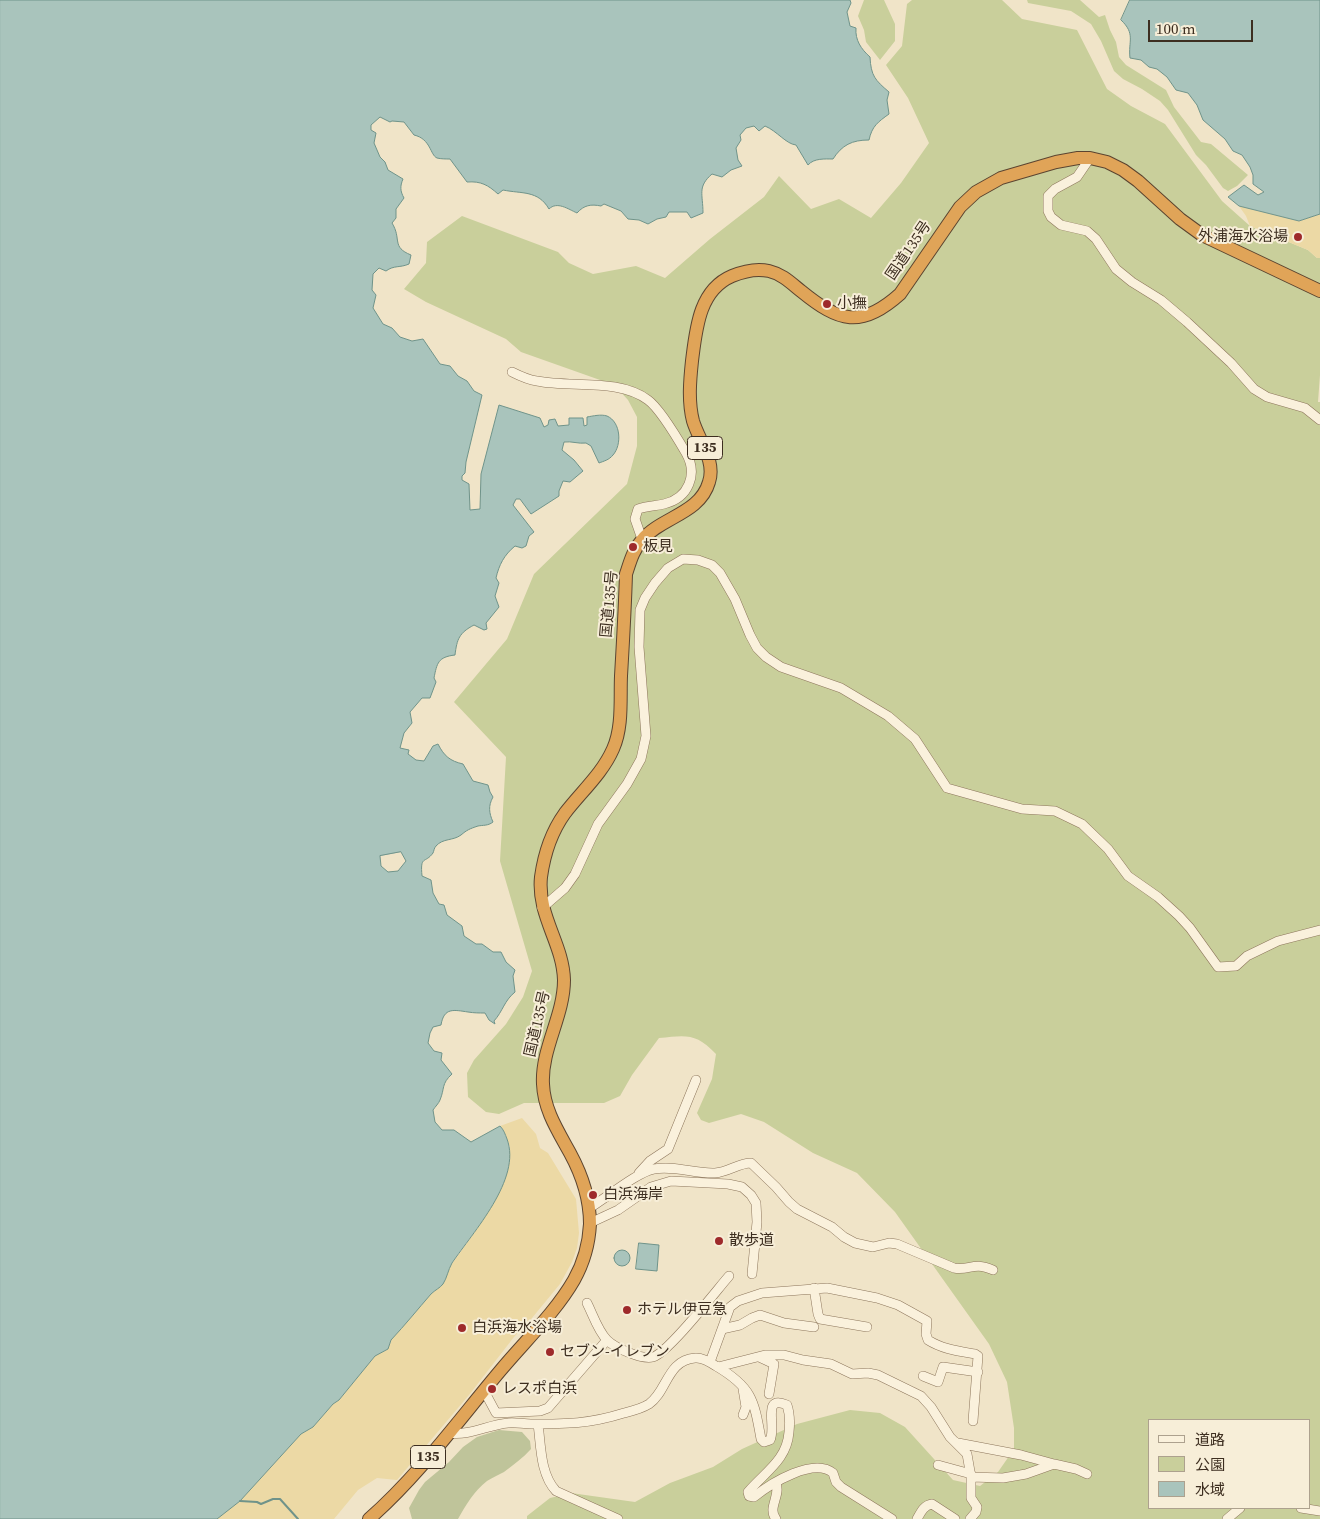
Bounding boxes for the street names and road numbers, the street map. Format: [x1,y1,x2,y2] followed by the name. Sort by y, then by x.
[883,218,935,284] street label: 国道135号
[688,436,722,459] road number: 135
[598,570,622,638] street label: 国道135号
[522,989,554,1059] street label: 国道135号
[410,1445,446,1468] road number: 135

